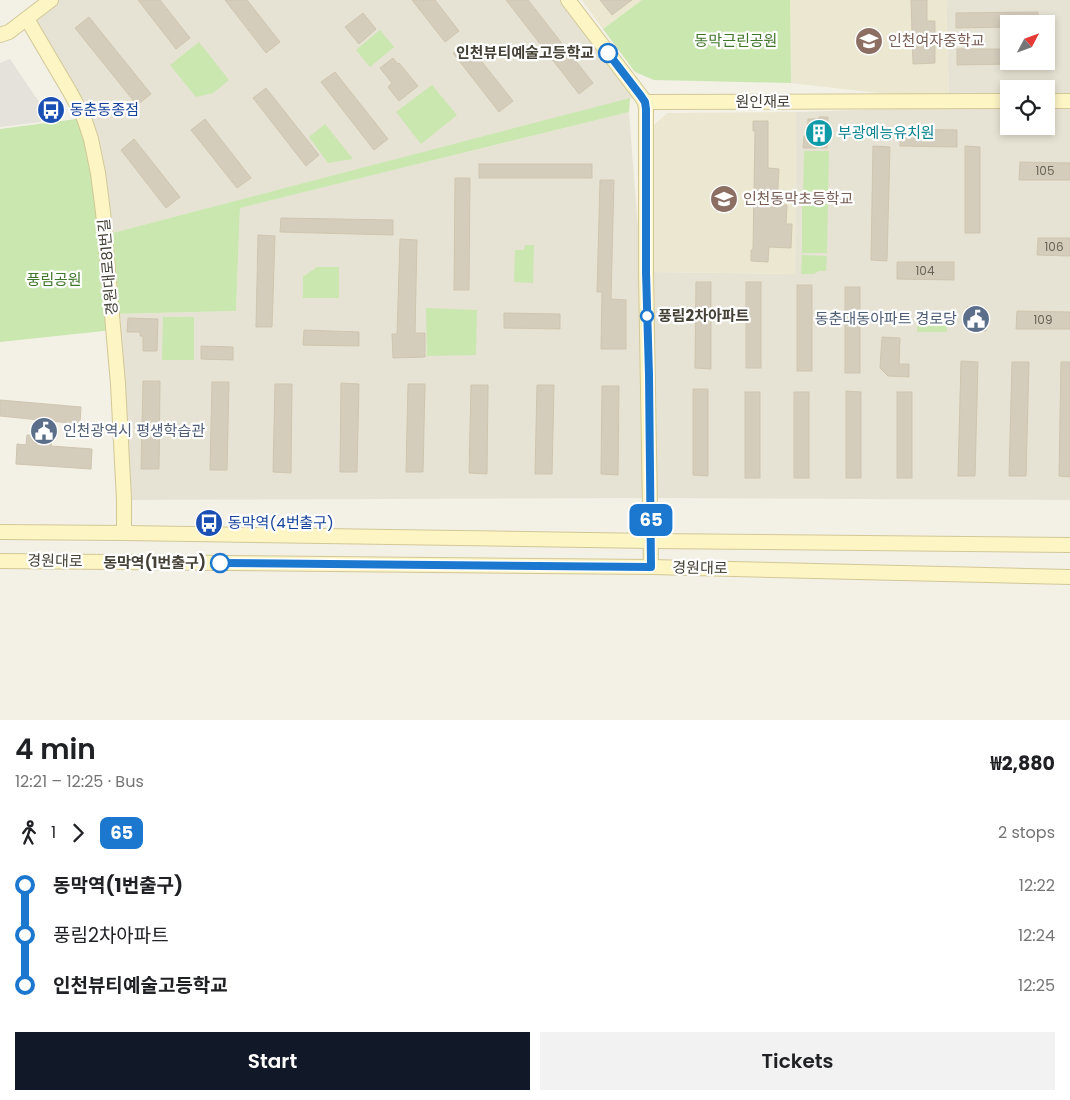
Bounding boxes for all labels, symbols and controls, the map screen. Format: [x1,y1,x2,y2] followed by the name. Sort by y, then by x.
[1000,15,1055,70] north arrow
[1000,15,1055,135] map controls
[854,26,884,56] school or university icon: 인천여자중학교
[695,30,777,51] park label: 동막근린공원
[888,30,985,51] place label: 인천여자중학교
[456,42,594,63] place label: 인천뷰티예술고등학교
[598,43,618,63] marker: 인천뷰티예술고등학교
[1000,80,1055,135] button: locate
[735,91,791,112] street label: 원인재로
[36,95,66,125] bus stop icon: 동춘동종점
[70,99,139,120] place label: 동춘동종점
[804,118,834,148] building icon: 부광예능유치원
[838,122,935,143] place label: 부광예능유치원
[1036,162,1054,179] house number: 105
[709,184,739,214] school or university icon: 인천동막초등학교
[743,188,853,209] place label: 인천동막초등학교
[93,218,122,316] street label: 경원대로81번길
[1045,238,1064,255] house number: 106
[916,262,935,279] house number: 104
[26,269,82,290] park label: 풍림공원
[961,304,991,334] public building icon: 동춘대동아파트 경로당
[658,305,750,326] place label: 풍림2차아파트
[815,308,957,329] place label: 동춘대동아파트 경로당
[640,309,654,323] marker: 풍림2차아파트
[1034,311,1052,328] house number: 109
[29,416,59,446] public building icon: 인천광역시 평생학습관
[63,420,205,441] place label: 인천광역시 평생학습관
[628,504,674,536] line badge: 65
[639,507,663,532] text: 65
[194,508,224,538] bus stop icon: 동막역(4번출구)
[228,512,334,533] place label: 동막역(4번출구)
[27,550,83,571] street label: 경원대로
[103,552,206,573] place label: 동막역(1번출구)
[210,553,230,573] marker: 동막역(1번출구)
[672,557,728,578] street label: 경원대로
[15,730,96,769] text: 4 min
[990,750,1055,777] text: ₩2,880
[15,770,144,793] text: 12:21 – 12:25 · Bus
[15,819,43,847] icon: walk
[64,819,92,847] icon: forward
[110,820,133,845] text: 65
[51,821,56,844] text: 1
[998,821,1055,844] text: 2 stops
[53,872,183,899] text: 동막역(1번출구)
[1019,874,1055,897] text: 12:22
[53,922,169,949] text: 풍림2차아파트
[1018,924,1055,947] text: 12:24
[53,972,228,999] text: 인천뷰티예술고등학교
[1018,974,1055,997] text: 12:25
[15,1032,530,1090] button: Start
[540,1032,1055,1090] button: Tickets

